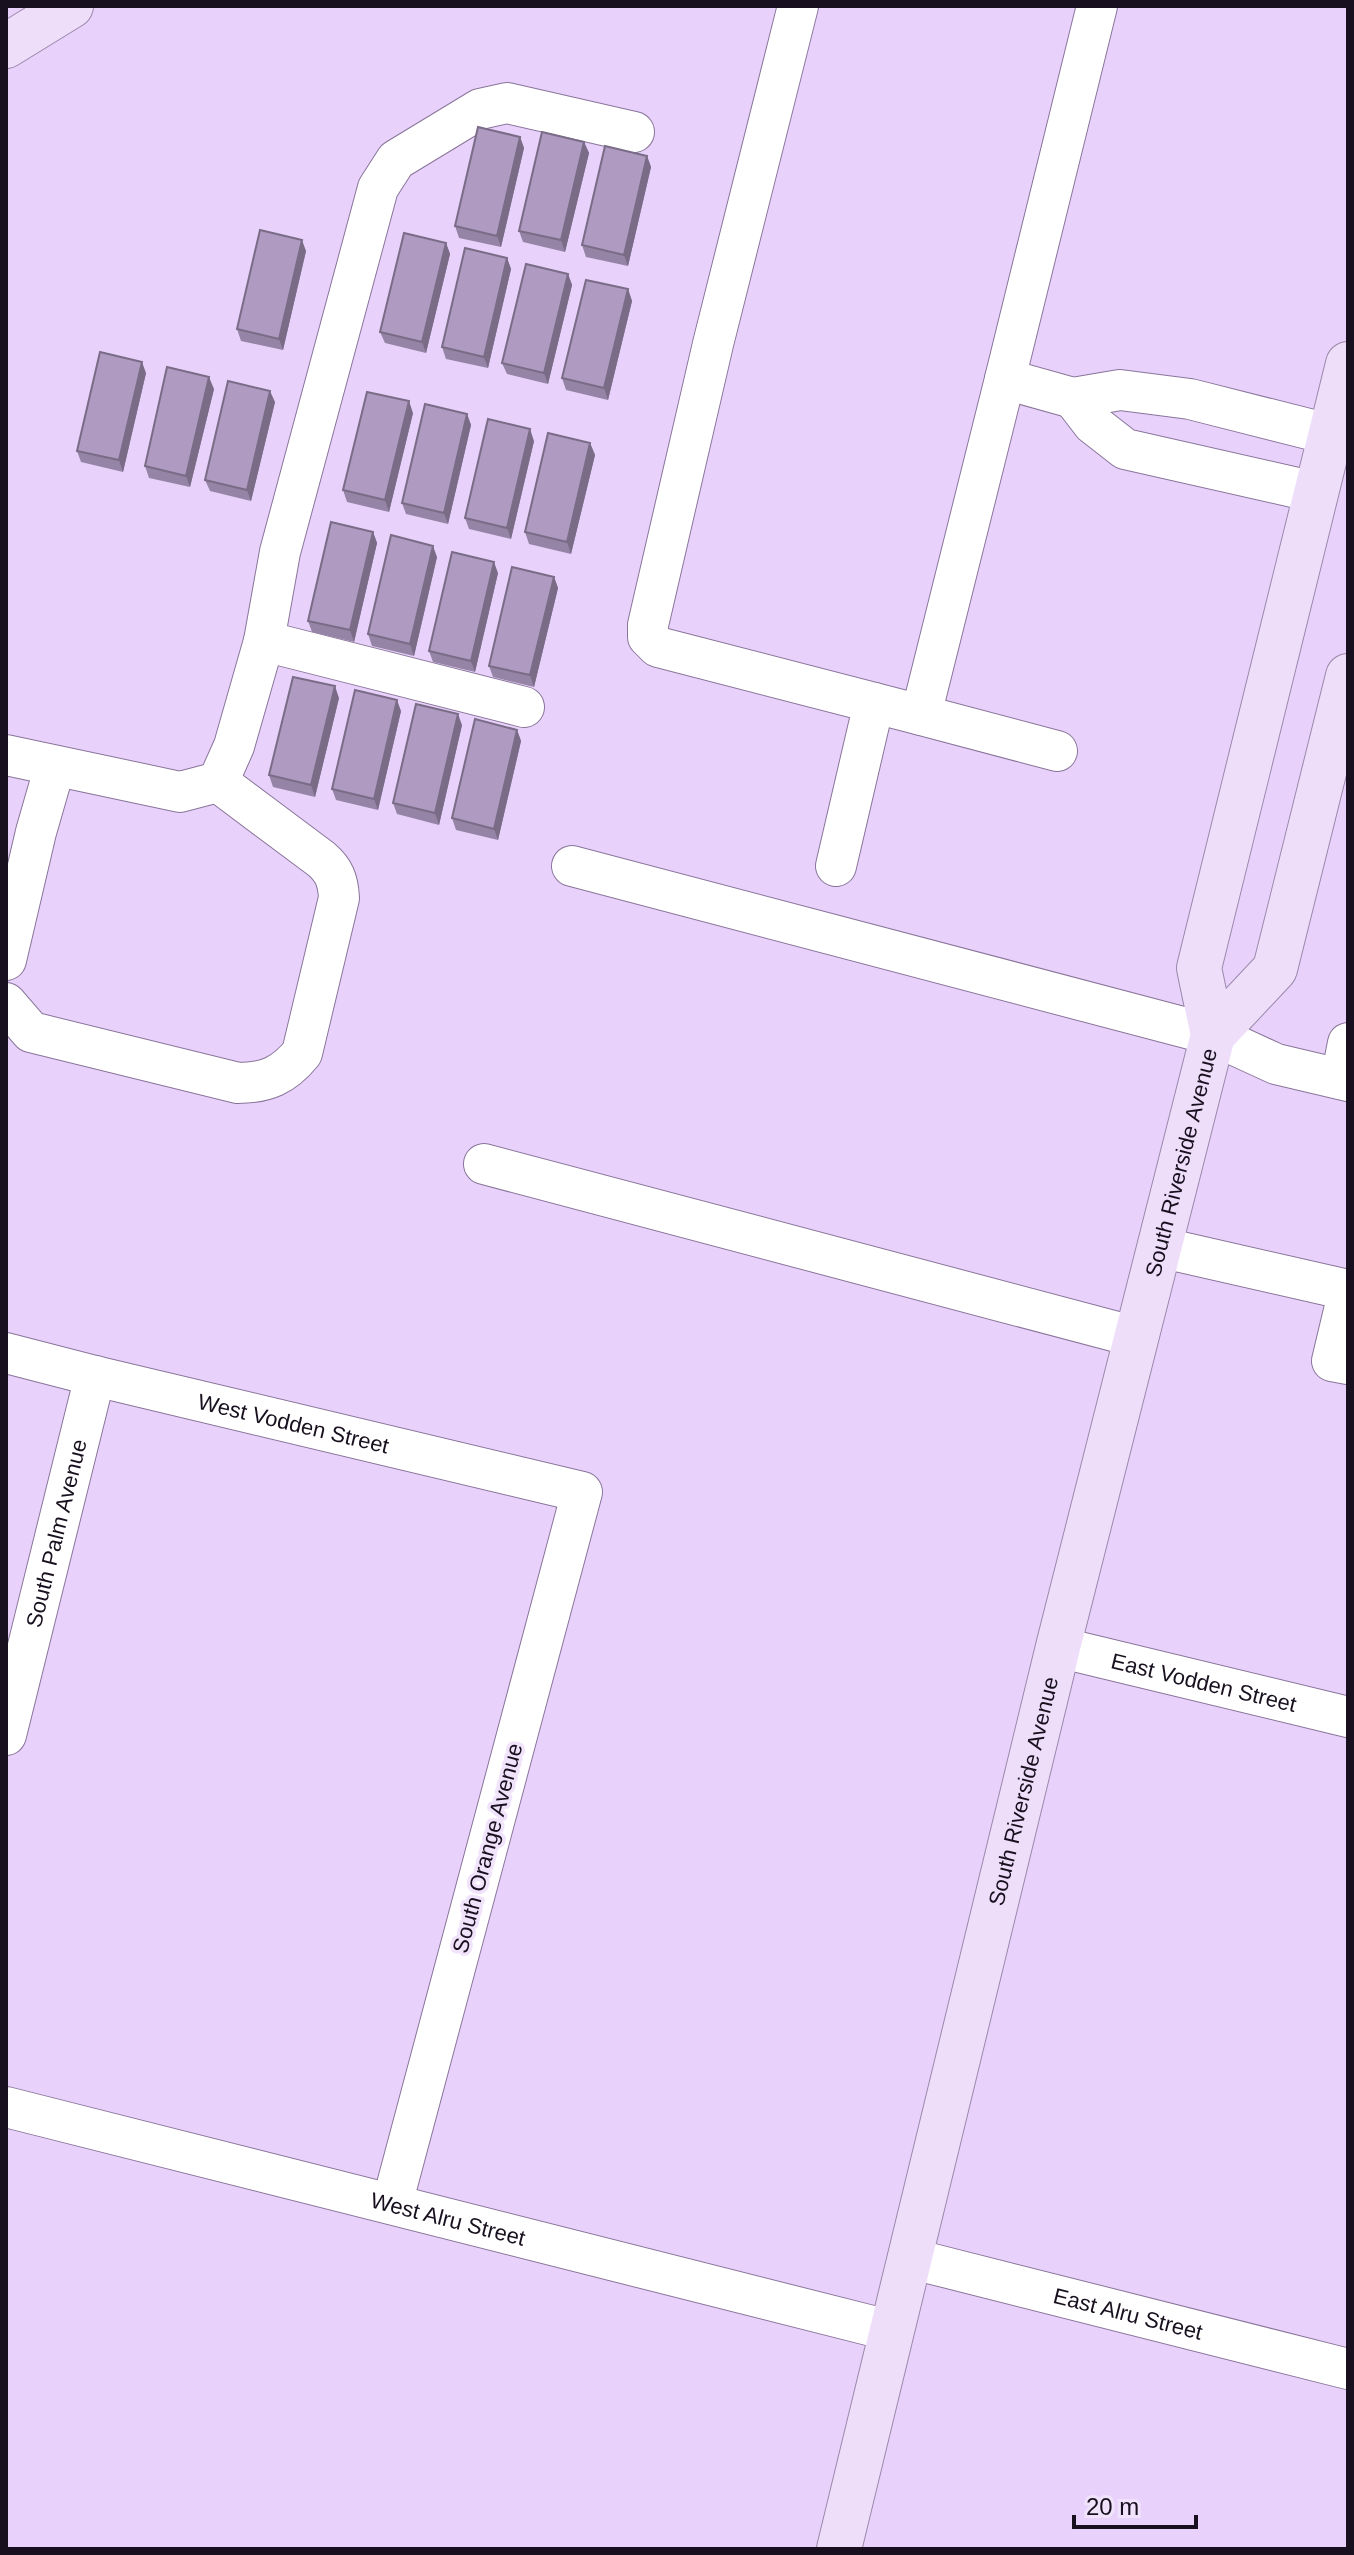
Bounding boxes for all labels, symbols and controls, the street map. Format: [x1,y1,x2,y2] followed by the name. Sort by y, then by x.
[1140,1046,1222,1279] street label: South Riverside Avenue
[195,1389,391,1459] street label: West Vodden Street
[21,1437,92,1630] street label: South Palm Avenue
[1109,1648,1299,1717] street label: East Vodden Street
[984,1674,1063,1908] street label: South Riverside Avenue
[447,1741,528,1956] street label: South Orange Avenue
[368,2188,528,2251] street label: West Alru Street
[1051,2283,1205,2345] street label: East Alru Street
[1074,2479,1196,2529] scale bar
[1086,2493,1139,2520] text: 20 m

